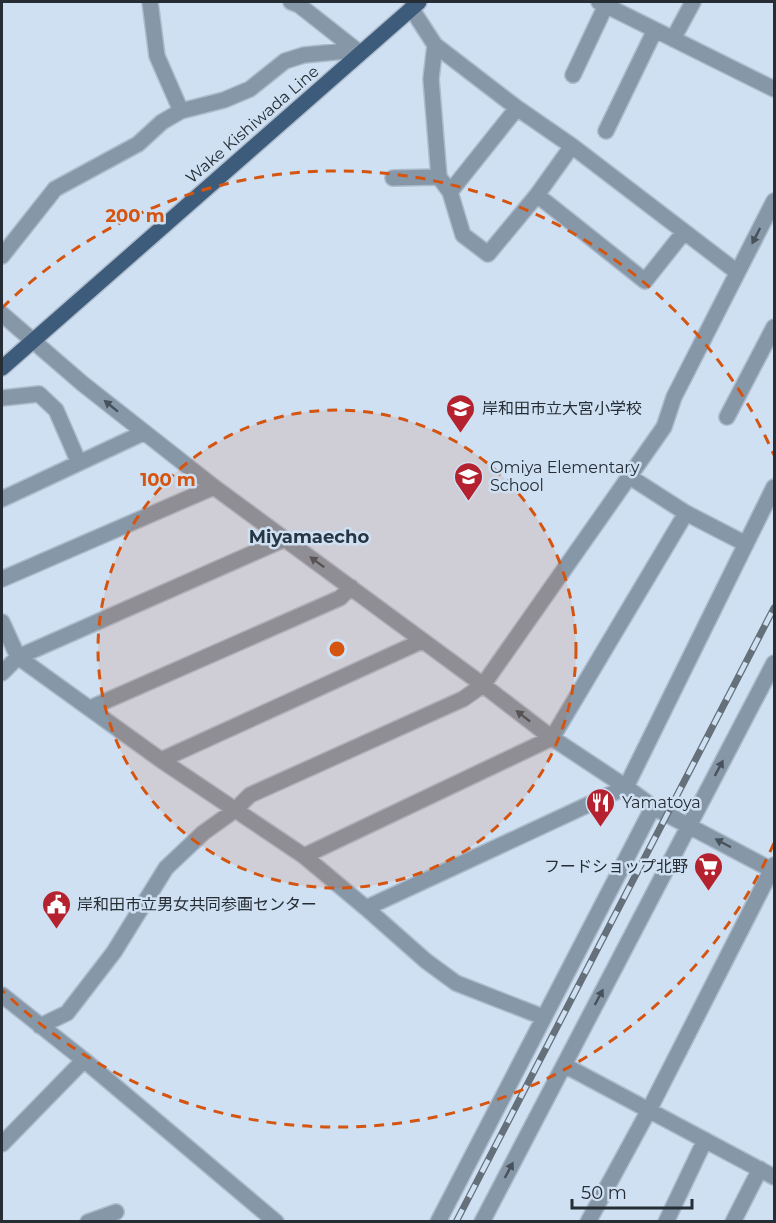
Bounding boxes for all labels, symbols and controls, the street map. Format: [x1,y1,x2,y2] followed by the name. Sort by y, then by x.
[182,61,323,187] street label: Wake Kishiwada Line
[105,205,165,227] text: 200 m
[751,228,761,245] one-way arrow
[445,392,477,434] school or university icon: 岸和田市立大宮小学校
[482,399,642,418] place label: 岸和田市立大宮小学校
[103,400,119,413] one-way arrow
[490,458,640,495] place label: Omiya Elementary School
[453,460,485,502] school or university icon: Omiya Elementary School
[140,469,196,491] text: 100 m
[249,526,369,548] district label: Miyamaecho
[309,556,325,568] one-way arrow
[327,639,347,659] centre of rings
[516,711,531,723] one-way arrow
[714,759,724,776] one-way arrow
[585,786,617,828] restaurant icon: Yamatoya
[622,793,701,812] place label: Yamatoya
[714,839,731,848] one-way arrow
[693,850,725,892] supermarket icon: フードショップ北野
[544,857,688,876] place label: フードショップ北野
[40,888,72,930] public building icon: 岸和田市立男女共同参画センター
[77,895,317,914] place label: 岸和田市立男女共同参画センター
[594,988,604,1005] one-way arrow
[504,1161,514,1178] one-way arrow
[572,1172,692,1210] scale bar
[581,1182,627,1204] text: 50 m

